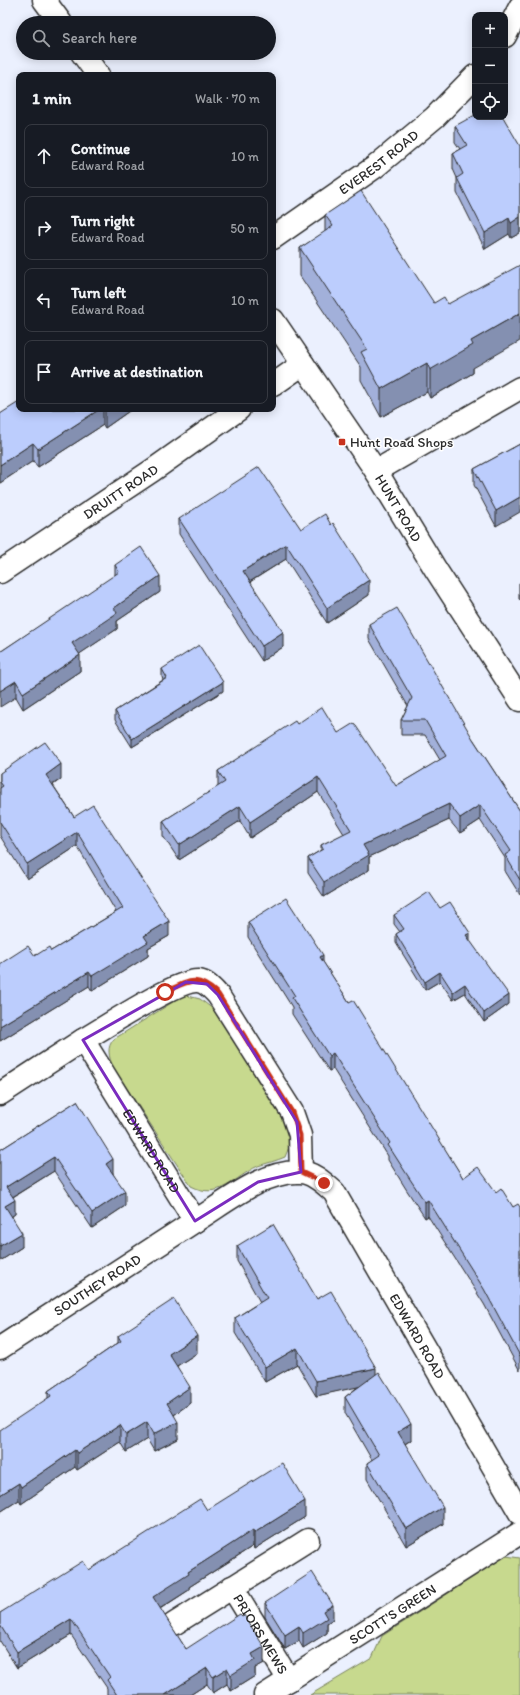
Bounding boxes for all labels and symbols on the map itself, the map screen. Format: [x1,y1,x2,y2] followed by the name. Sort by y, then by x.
[335,126,422,198] street label: EVEREST ROAD
[350,434,453,451] place label: Hunt Road Shops
[337,437,347,447] marker: Hunt Road Shops
[80,460,161,523] street label: DRUITT ROAD
[371,471,425,545] street label: HUNT ROAD
[156,983,174,1001] route start
[119,1105,184,1196] street label: EDWARD ROAD
[315,1174,333,1192] route end
[50,1250,144,1319] street label: SOUTHEY ROAD
[386,1290,449,1382] street label: EDWARD ROAD
[346,1580,439,1648] street label: SCOTT'S GREEN
[230,1591,292,1677] street label: PRIORS MEWS

